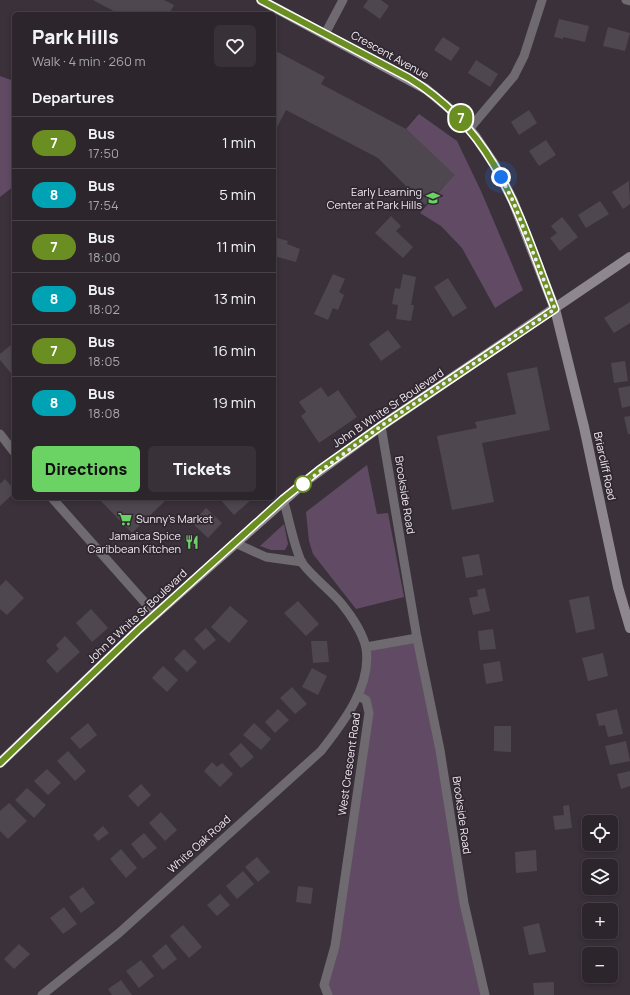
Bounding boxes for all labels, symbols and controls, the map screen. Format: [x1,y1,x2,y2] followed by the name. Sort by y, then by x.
[32,24,119,50] text: Park Hills
[214,25,256,67] button: heart
[349,27,432,82] street label: Crescent Avenue
[32,52,146,70] text: Walk · 4 min · 260 m
[32,87,114,108] text: Departures
[448,105,474,131] line badge: 7
[457,108,465,127] text: 7
[88,123,115,144] text: Bus
[222,132,256,153] text: 1 min
[50,133,58,152] text: 7
[88,144,119,162] text: 17:50
[491,167,511,187] your location
[88,175,115,196] text: Bus
[219,184,256,205] text: 5 min
[327,184,422,212] place label: Early Learning Center at Park Hills
[50,185,58,204] text: 8
[425,190,441,206] school or university icon: Early Learning Center at Park Hills
[88,196,119,214] text: 17:54
[88,227,115,248] text: Bus
[216,236,256,257] text: 11 min
[50,237,58,256] text: 7
[88,248,120,266] text: 18:00
[88,279,115,300] text: Bus
[214,288,256,309] text: 13 min
[50,289,58,308] text: 8
[88,300,120,318] text: 18:02
[88,331,115,352] text: Bus
[213,340,256,361] text: 16 min
[50,341,58,360] text: 7
[88,352,120,370] text: 18:05
[329,365,446,451] street label: John B White Sr Boulevard
[88,383,115,404] text: Bus
[213,392,256,413] text: 19 min
[50,393,58,412] text: 8
[88,404,120,422] text: 18:08
[591,430,620,502] street label: Briarcliff Road
[32,446,140,492] button: Directions
[148,446,256,492] button: Tickets
[392,455,419,535] street label: Brookside Road
[294,475,312,493] unlabelled marker
[117,511,133,527] supermarket icon: Sunny's Market
[136,511,213,526] place label: Sunny's Market
[88,528,182,556] place label: Jamaica Spice Caribbean Kitchen
[184,534,200,550] restaurant icon: Jamaica Spice Caribbean Kitchen
[84,565,190,666] street label: John B White Sr Boulevard
[334,712,363,816] street label: West Crescent Road
[450,775,475,855] street label: Brookside Road
[164,811,233,876] street label: White Oak Road
[582,815,618,983] map controls
[582,815,618,851] button: locate
[582,859,618,895] button: layers
[582,903,618,939] button: +
[582,947,618,983] button: −

